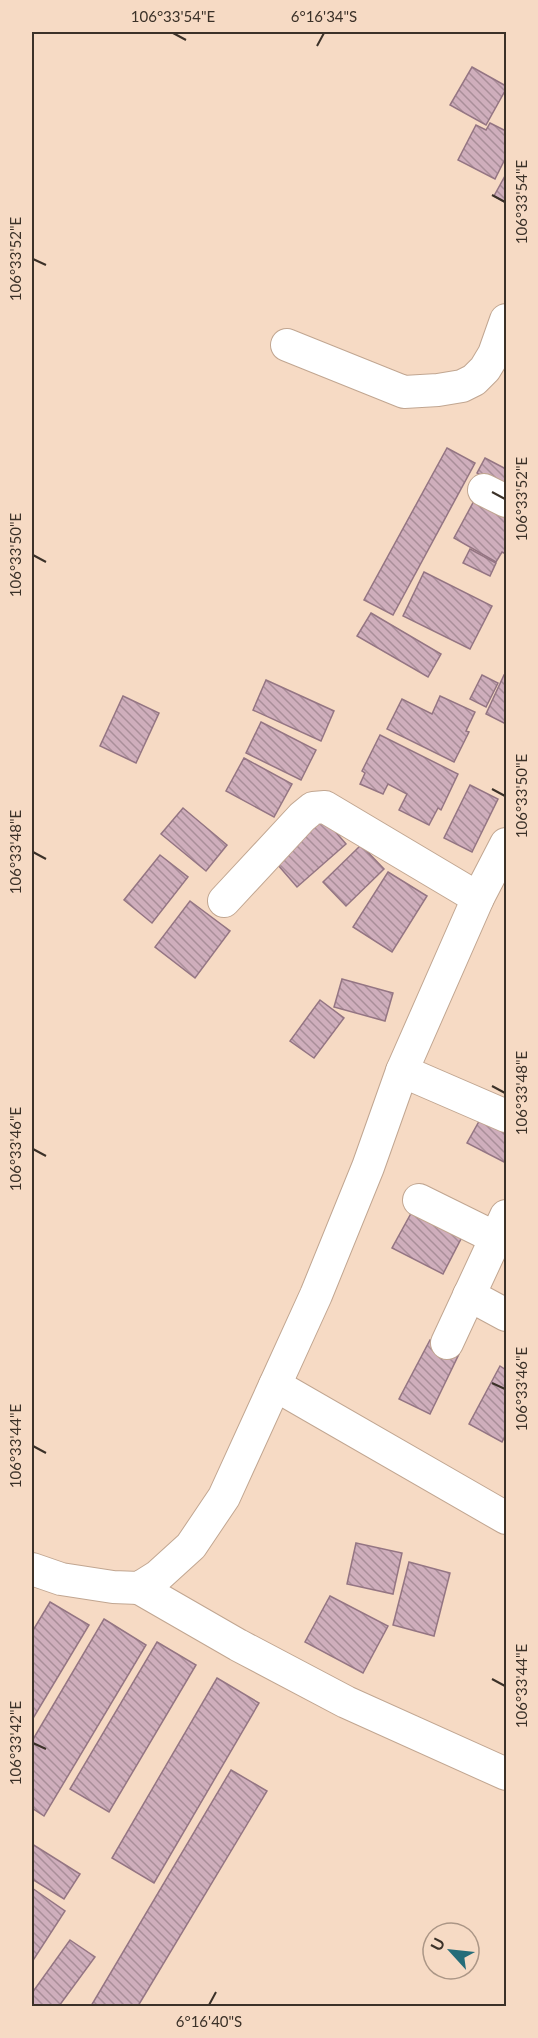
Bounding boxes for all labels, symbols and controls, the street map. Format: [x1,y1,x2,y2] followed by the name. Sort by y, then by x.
[131,7,215,25] text: 106°33'54"E
[291,7,357,25] text: 6°16'34"S
[512,160,530,244] text: 106°33'54"E
[6,217,24,301] text: 106°33'52"E
[512,457,530,541] text: 106°33'52"E
[6,513,24,597] text: 106°33'50"E
[512,754,530,838] text: 106°33'50"E
[6,810,24,894] text: 106°33'48"E
[512,1051,530,1135] text: 106°33'48"E
[6,1107,24,1191] text: 106°33'46"E
[512,1347,530,1431] text: 106°33'46"E
[6,1404,24,1488] text: 106°33'44"E
[512,1644,530,1728] text: 106°33'44"E
[6,1701,24,1785] text: 106°33'42"E
[421,1921,481,1981] north arrow
[426,1934,448,1954] text: U
[176,2012,242,2030] text: 6°16'40"S

